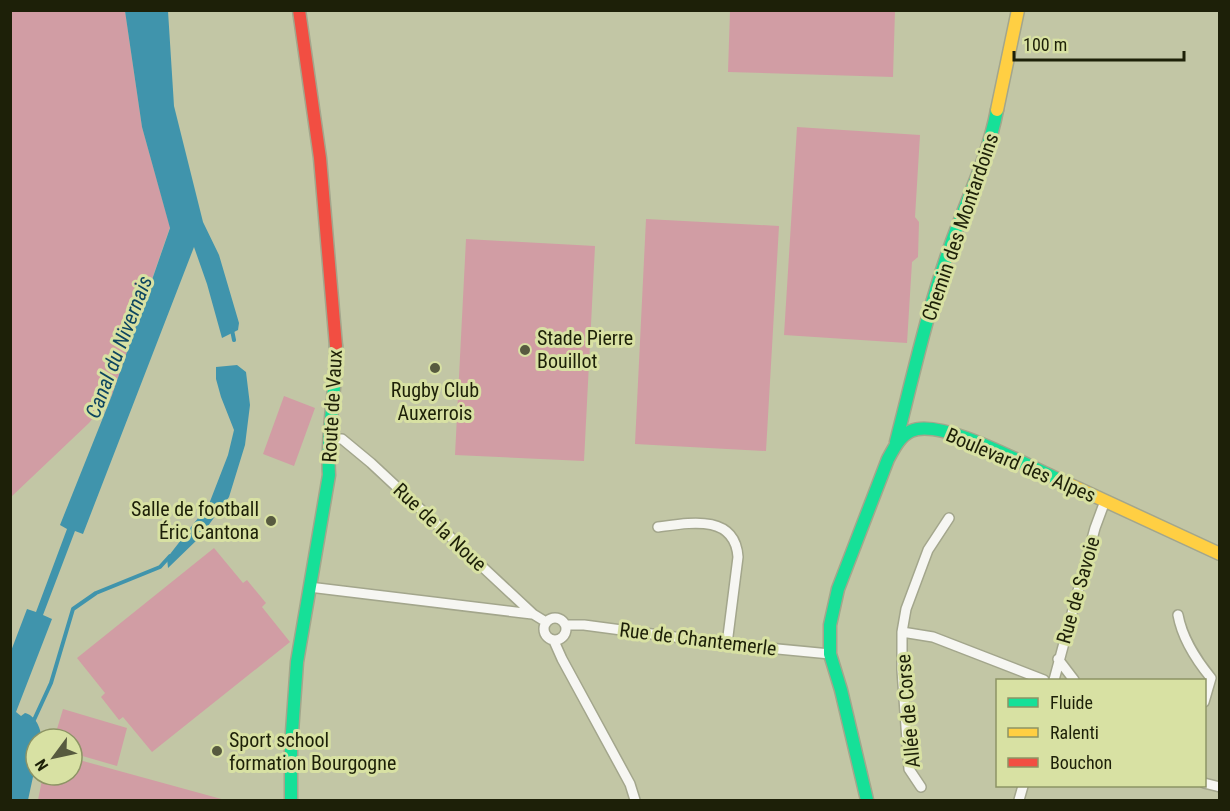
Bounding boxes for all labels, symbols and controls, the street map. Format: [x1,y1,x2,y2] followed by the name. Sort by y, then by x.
[1014,24,1184,62] scale bar
[1023,34,1067,55] text: 100 m
[917,130,1003,324] street label: Chemin des Montardoins
[81,273,157,421] water label: Canal du Nivernais
[537,326,633,373] place label: Stade Pierre Bouillot
[518,343,532,357] marker: Stade Pierre Bouillot
[317,349,347,463] street label: Route de Vaux
[428,361,442,375] marker: Rugby Club Auxerrois
[391,378,479,425] place label: Rugby Club Auxerrois
[942,423,1100,507] street label: Boulevard des Alpes
[389,478,491,576] street label: Rue de la Noue
[131,497,259,544] place label: Salle de football Éric Cantona
[264,514,278,528] marker: Salle de football Éric Cantona
[1051,534,1105,646] street label: Rue de Savoie
[618,617,778,661] street label: Rue de Chantemerle
[891,653,925,769] street label: Allée de Corse
[996,679,1206,787] legend
[1050,692,1093,713] text: Fluide
[1050,722,1099,743] text: Ralenti
[24,727,84,787] north arrow
[229,728,396,775] place label: Sport school formation Bourgogne
[210,744,224,758] marker: Sport school formation Bourgogne
[1050,752,1112,773] text: Bouchon
[31,756,52,774] text: N

